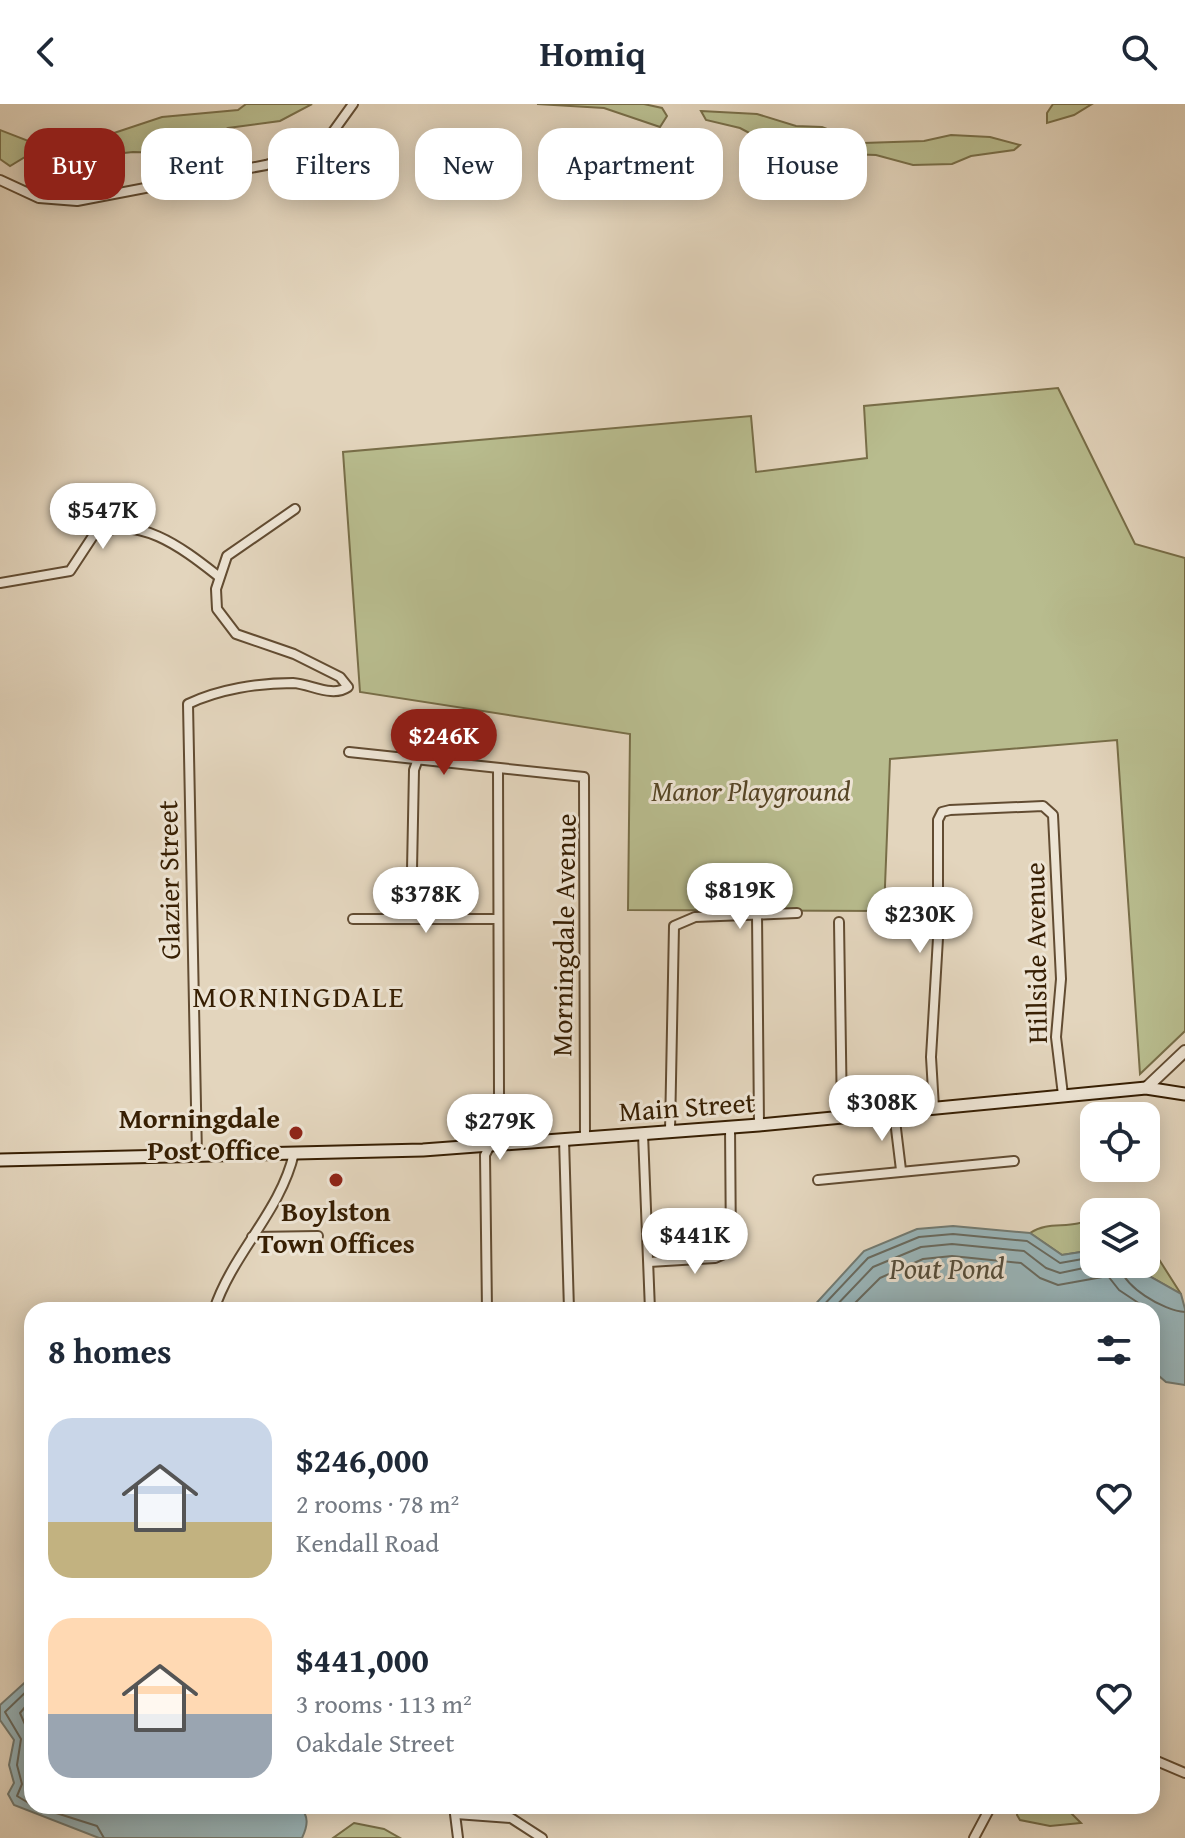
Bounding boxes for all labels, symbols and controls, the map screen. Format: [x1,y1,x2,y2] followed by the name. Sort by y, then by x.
[539,26,646,79] text: Homiq
[24,30,68,74] icon: back
[1117,30,1161,74] icon: search
[24,128,125,200] chip: Buy
[141,128,252,200] chip: Rent
[268,128,399,200] chip: Filters
[415,128,522,200] chip: New
[538,128,723,200] chip: Apartment
[739,128,867,200] chip: House
[47,483,159,551] pin: $547K
[68,489,138,528] text: $547K
[388,709,500,777] pin: $246K
[409,715,479,754] text: $246K
[651,770,851,811] park label: Manor Playground
[146,800,190,960] street label: Glazier Street
[540,813,586,1057] street label: Morningdale Avenue
[1013,862,1057,1044] street label: Hillside Avenue
[684,863,796,931] pin: $819K
[370,867,482,935] pin: $378K
[705,869,775,908] text: $819K
[391,873,461,912] text: $378K
[864,887,976,955] pin: $230K
[885,893,955,932] text: $230K
[192,974,406,1018] district label: MORNINGDALE
[826,1075,938,1143] pin: $308K
[617,1081,757,1131] street label: Main Street
[847,1081,917,1120] text: $308K
[444,1094,556,1162] pin: $279K
[119,1097,280,1170] place label: Morningdale Post Office
[465,1100,535,1139] text: $279K
[1080,1102,1160,1278] map controls
[1080,1102,1160,1182] button: locate
[287,1124,305,1142] marker: Morningdale Post Office
[327,1171,345,1189] marker: Boylston Town Offices
[257,1190,415,1263] place label: Boylston Town Offices
[1080,1198,1160,1278] button: layers
[639,1208,751,1276] pin: $441K
[660,1214,730,1253] text: $441K
[888,1246,1005,1290] water label: Pout Pond
[48,1326,172,1375] text: 8 homes
[1092,1328,1136,1372] icon: filters
[296,1435,429,1484] text: $246,000
[112,1450,208,1546] icon: home
[1092,1476,1136,1520] icon: heart
[296,1484,459,1523] text: 2 rooms · 78 m²
[296,1523,439,1562] text: Kendall Road
[296,1635,429,1684] text: $441,000
[112,1650,208,1746] icon: home
[1092,1676,1136,1720] icon: heart
[296,1684,472,1723] text: 3 rooms · 113 m²
[296,1723,454,1762] text: Oakdale Street

